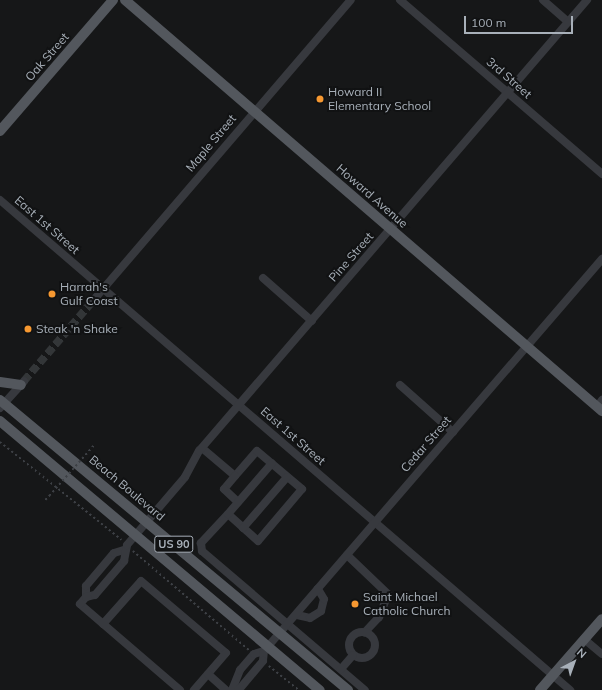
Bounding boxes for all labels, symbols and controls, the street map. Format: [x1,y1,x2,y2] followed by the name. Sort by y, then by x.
[466,8,575,34] scale bar
[471,15,506,30] text: 100 m
[22,30,72,84] street label: Oak Street
[484,55,534,101] street label: 3rd Street
[328,85,431,113] place label: Howard II Elementary School
[315,94,325,104] marker: Howard II Elementary School
[183,111,239,175] street label: Maple Street
[333,161,411,231] street label: Howard Avenue
[12,193,82,257] street label: East 1st Street
[326,229,376,285] street label: Pine Street
[60,280,118,308] place label: Harrah's Gulf Coast
[47,289,57,299] marker: Harrah's Gulf Coast
[36,322,118,336] place label: Steak 'n Shake
[23,324,33,334] marker: Steak 'n Shake
[258,404,328,468] street label: East 1st Street
[398,413,454,475] street label: Cedar Street
[86,452,168,524] street label: Beach Boulevard
[154,535,194,553] road number: US 90
[363,590,450,618] place label: Saint Michael Catholic Church
[350,599,360,609] marker: Saint Michael Catholic Church
[554,642,594,682] north arrow
[574,645,590,661] text: N

